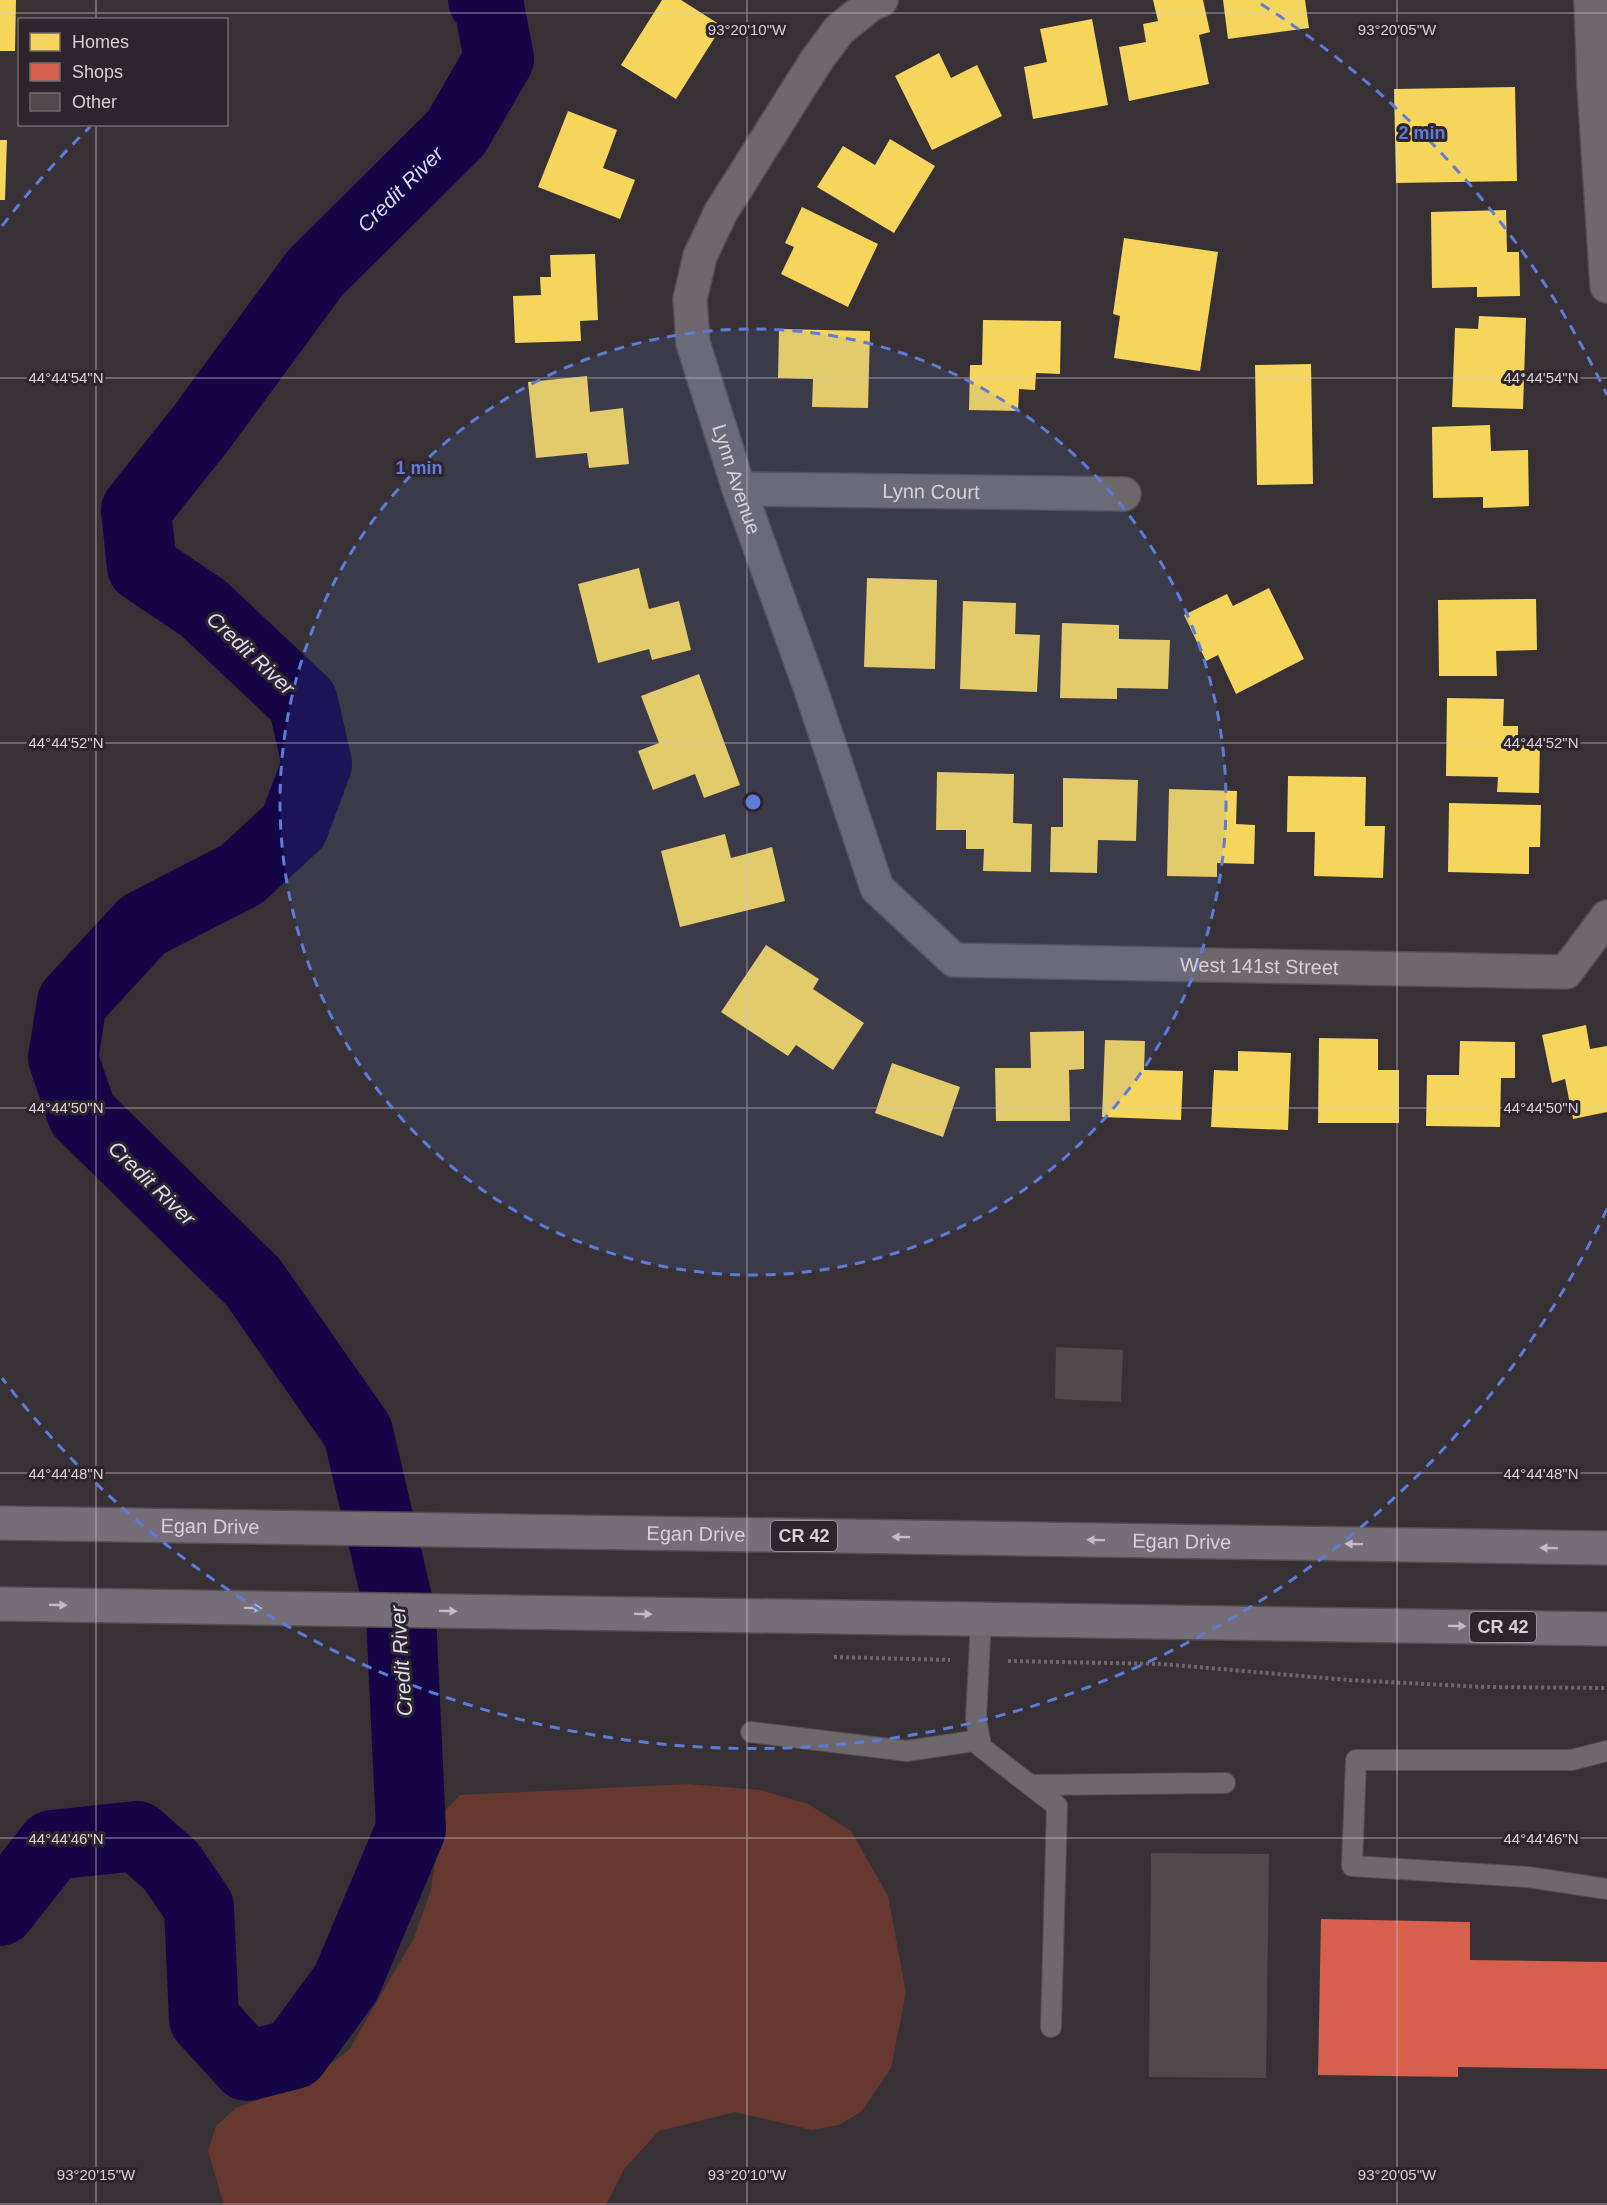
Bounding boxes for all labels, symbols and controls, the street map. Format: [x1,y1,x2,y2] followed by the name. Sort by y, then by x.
[18,18,228,126] legend
[708,21,787,38] text: 93°20'10"W
[1358,21,1437,38] text: 93°20'05"W
[72,32,129,52] text: Homes
[72,62,123,82] text: Shops
[72,92,117,112] text: Other
[1398,123,1446,143] text: 2 min
[352,141,448,236] water label: Credit River
[28,369,104,386] text: 44°44'54"N
[1503,369,1579,386] text: 44°44'54"N
[708,421,765,537] street label: Lynn Avenue
[395,458,443,478] text: 1 min
[882,480,980,503] street label: Lynn Court
[203,607,300,700] water label: Credit River
[28,734,104,751] text: 44°44'52"N
[1503,734,1579,751] text: 44°44'52"N
[743,792,763,812] centre of rings
[1180,953,1339,979] street label: West 141st Street
[28,1099,104,1116] text: 44°44'50"N
[1503,1099,1579,1116] text: 44°44'50"N
[104,1136,201,1230] water label: Credit River
[28,1465,104,1482] text: 44°44'48"N
[1503,1465,1579,1482] text: 44°44'48"N
[160,1514,260,1538] street label: Egan Drive
[771,1521,837,1551] road number: CR 42
[646,1522,746,1546] street label: Egan Drive
[1132,1530,1232,1553] street label: Egan Drive
[891,1532,910,1542] one-way arrow
[1086,1535,1105,1545] one-way arrow
[1344,1540,1363,1549] one-way arrow
[1539,1543,1558,1552] one-way arrow
[49,1600,68,1610] one-way arrow
[244,1604,263,1613] one-way arrow
[386,1604,416,1717] water label: Credit River
[439,1607,458,1616] one-way arrow
[634,1610,653,1619] one-way arrow
[1470,1612,1536,1642] road number: CR 42
[1448,1622,1467,1631] one-way arrow
[28,1830,104,1847] text: 44°44'46"N
[1503,1830,1579,1847] text: 44°44'46"N
[57,2166,136,2183] text: 93°20'15"W
[708,2166,787,2183] text: 93°20'10"W
[1358,2166,1437,2183] text: 93°20'05"W

